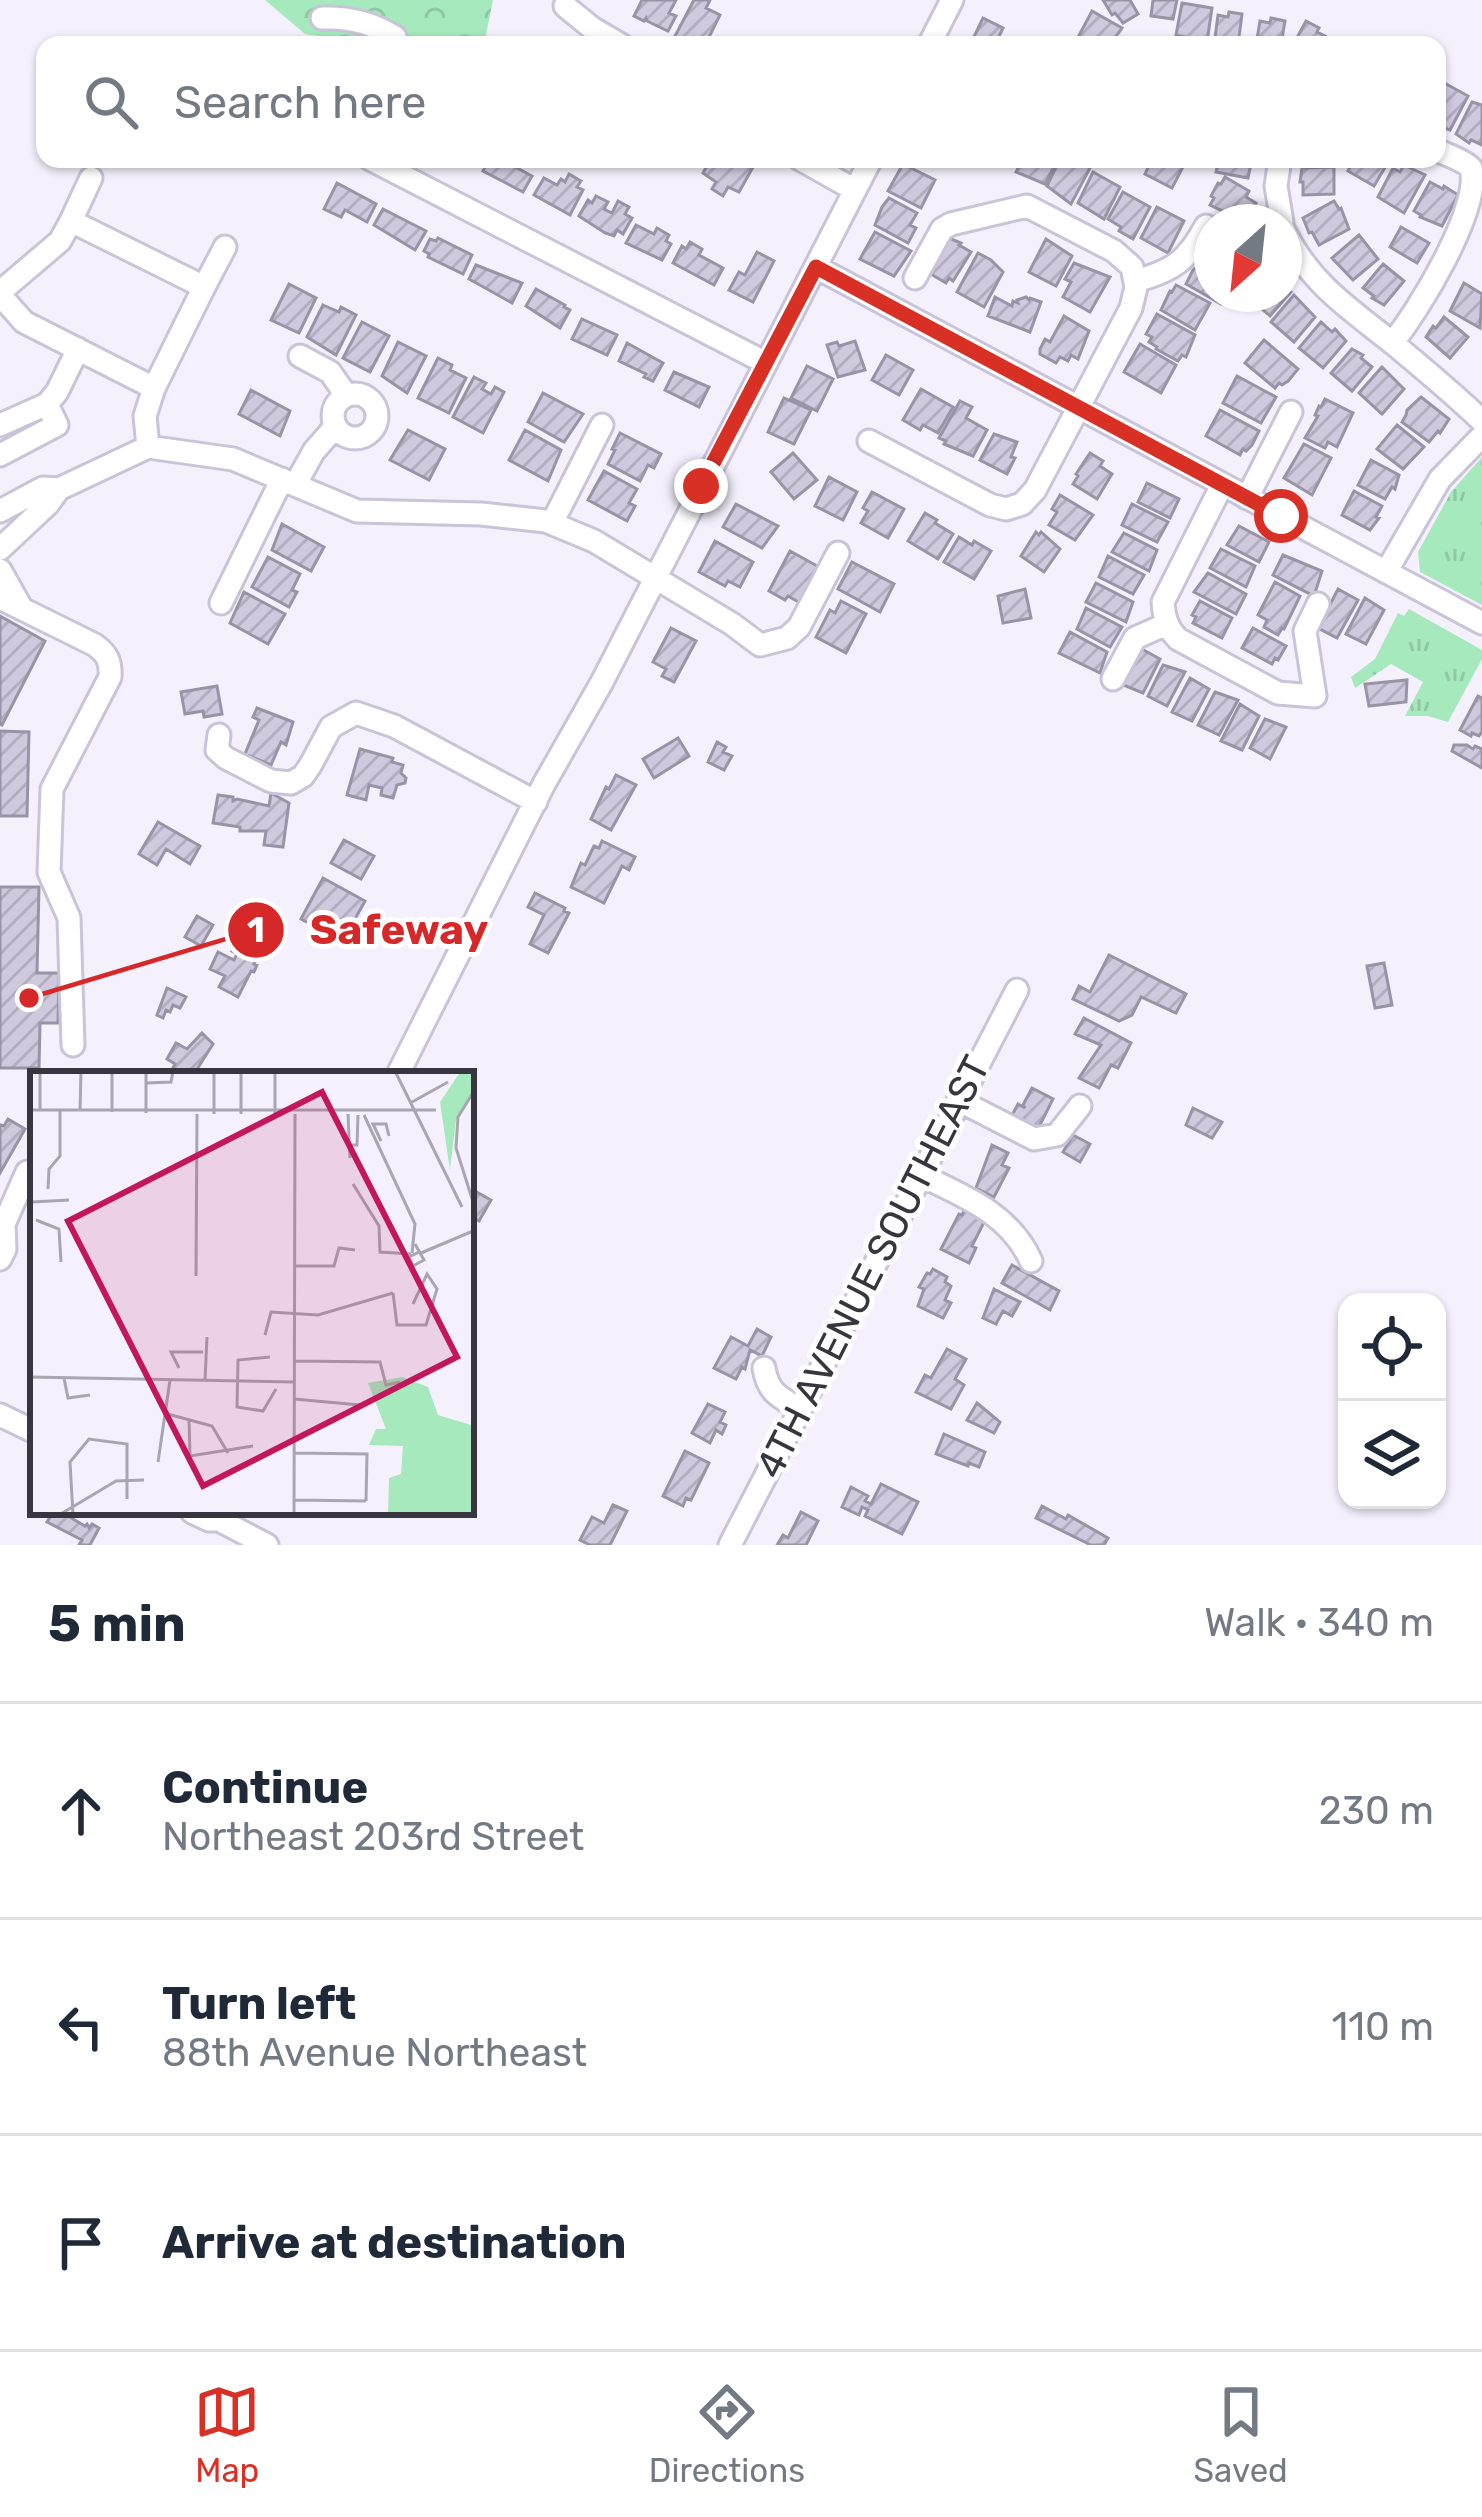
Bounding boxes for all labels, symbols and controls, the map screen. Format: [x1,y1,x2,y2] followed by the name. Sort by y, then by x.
[36,36,1446,168] search box
[78,69,144,135] icon: search
[174,76,426,129] text: Search here
[1194,204,1302,312] north arrow
[674,459,728,513] route end
[1254,489,1308,543] route start
[226,891,513,969] callout: Safeway
[310,905,488,955] text: Safeway
[247,908,265,951] text: 1
[746,1048,1000,1486] street label: 4TH AVENUE SOUTHEAST
[30,1071,474,1515] inset map
[1338,1293,1446,1509] map controls
[1338,1293,1446,1401] button: locate
[1338,1401,1446,1509] button: layers
[48,1593,186,1654] text: 5 min
[1204,1600,1434,1646] text: Walk · 340 m
[162,1761,368,1814] text: Continue
[48,1778,114,1844] icon: ahead
[1319,1788,1434,1834] text: 230 m
[162,1814,584,1860] text: Northeast 203rd Street
[162,1977,356,2030] text: Turn left
[48,1994,114,2060] icon: left
[1332,2004,1434,2050] text: 110 m
[162,2030,587,2076] text: 88th Avenue Northeast
[48,2210,114,2276] icon: arrive
[162,2216,627,2269] text: Arrive at destination
[194,2379,260,2490] tab: Map
[649,2379,805,2490] tab: Directions
[1194,2379,1288,2490] tab: Saved

